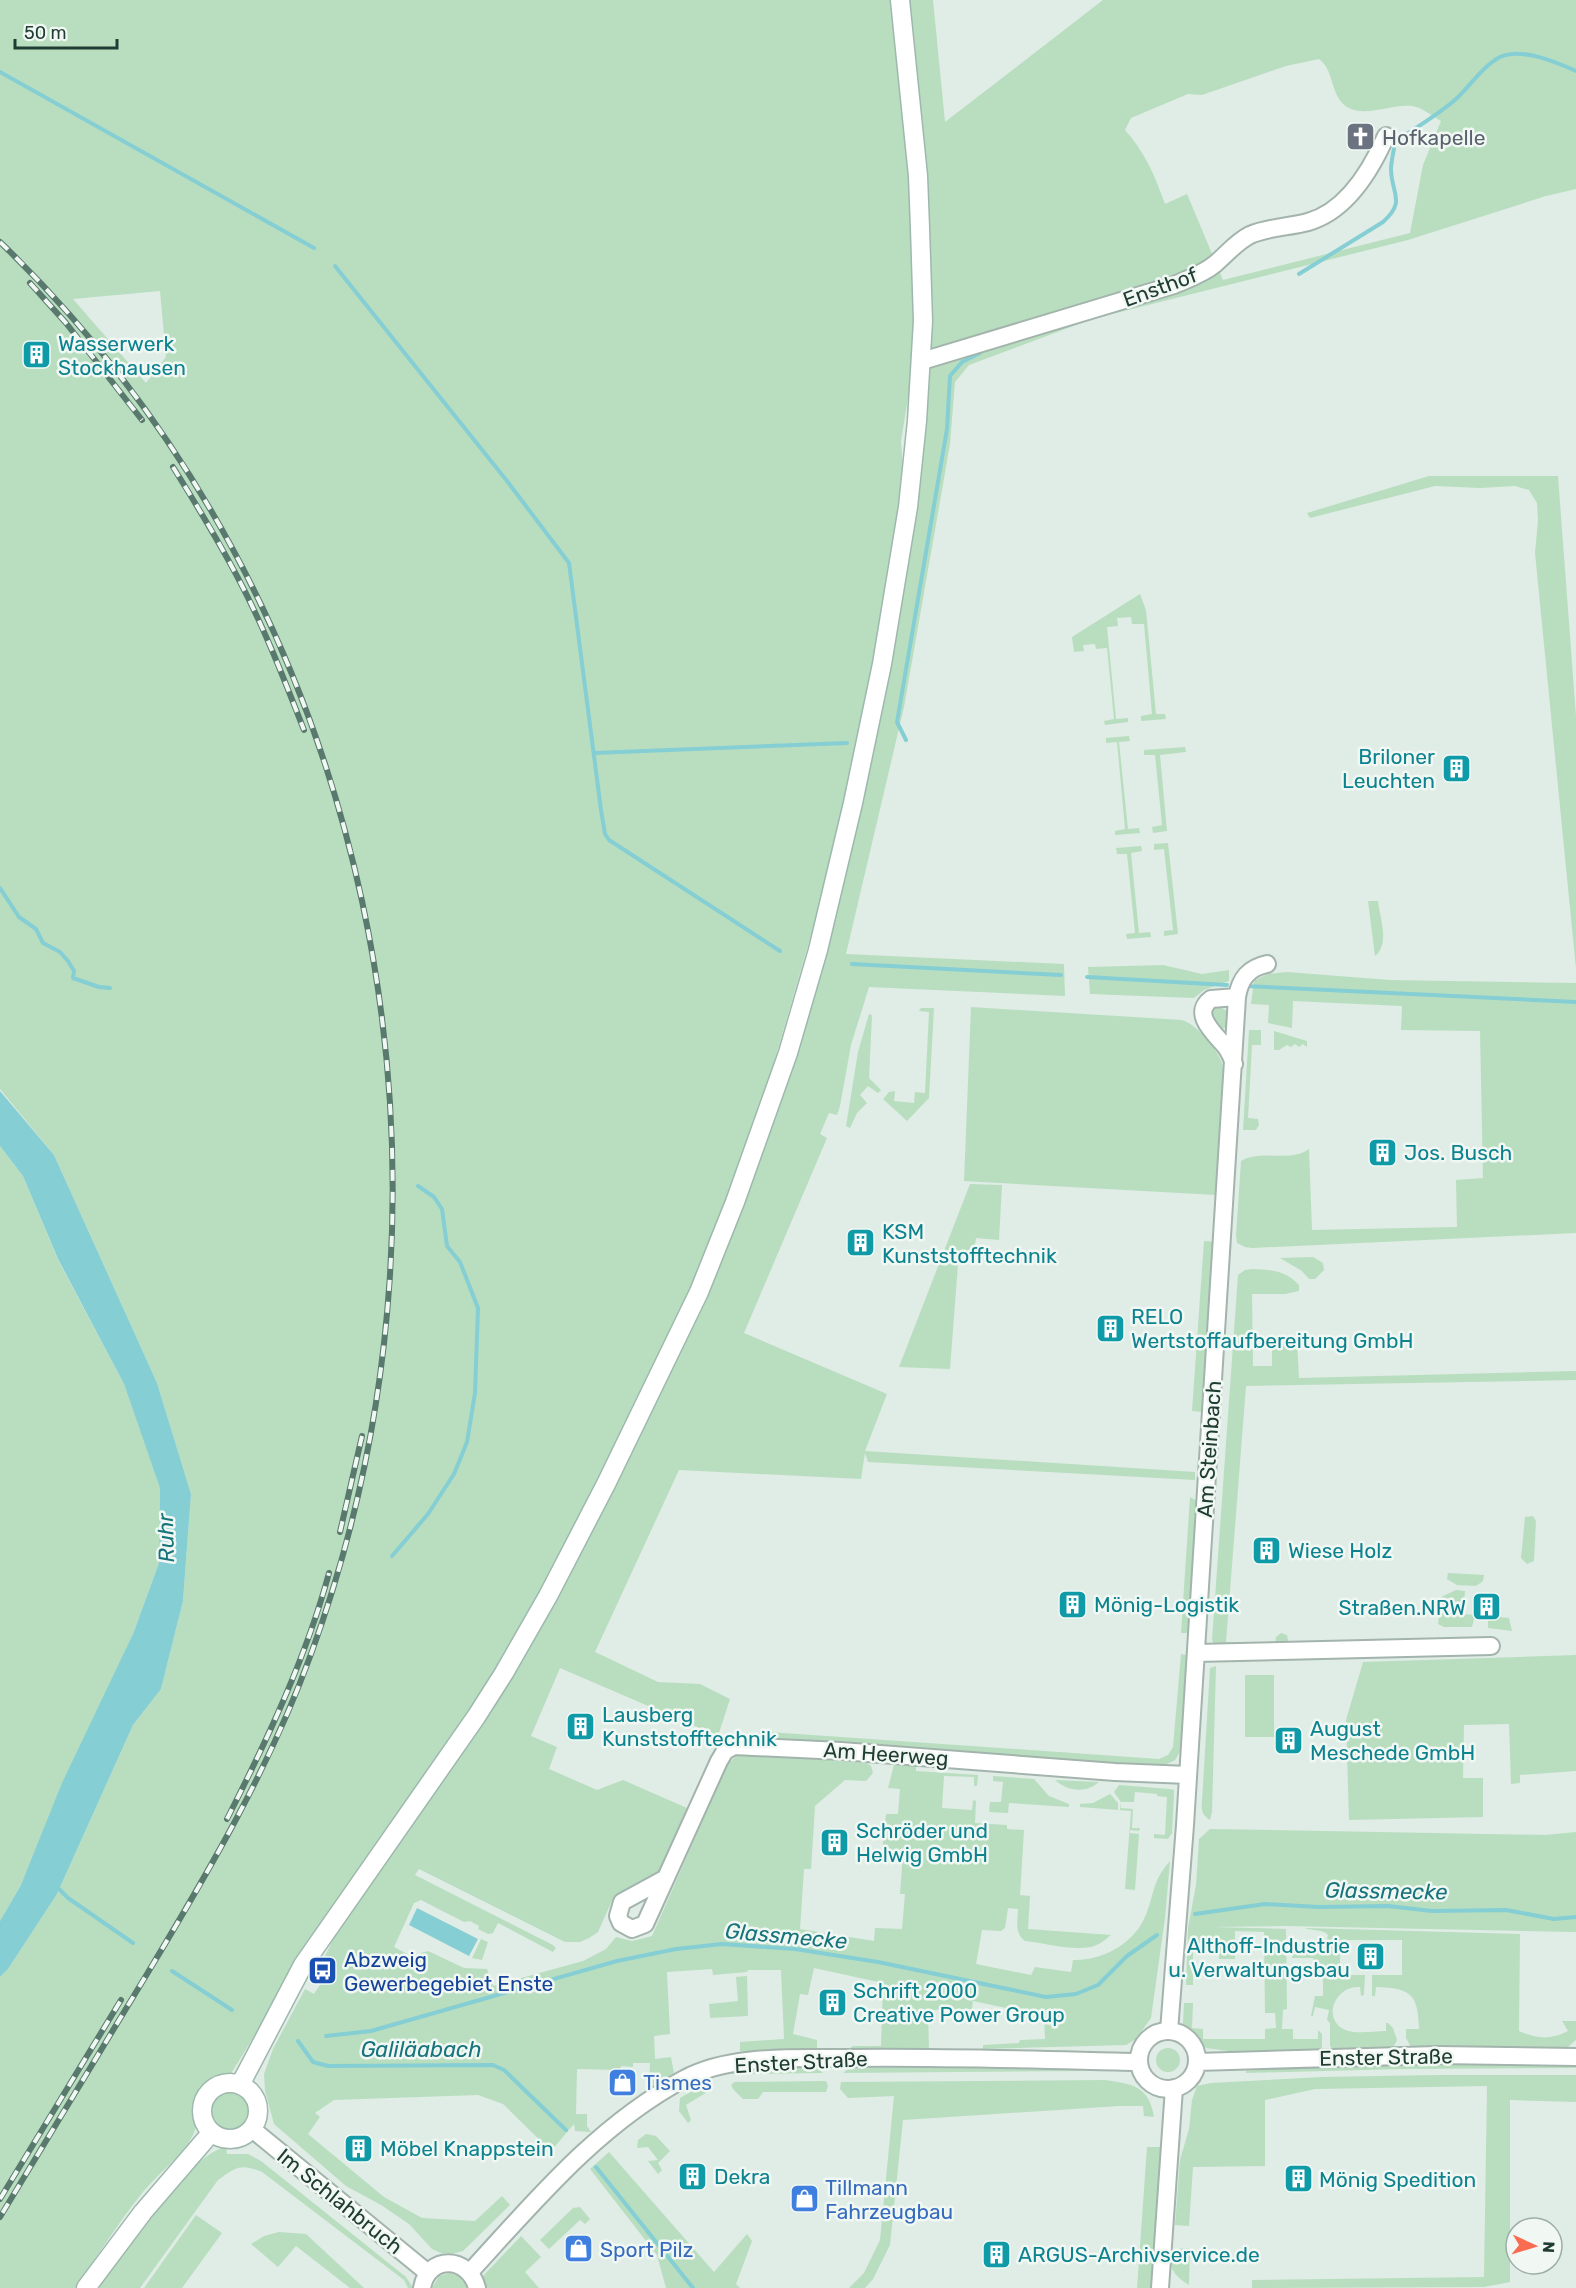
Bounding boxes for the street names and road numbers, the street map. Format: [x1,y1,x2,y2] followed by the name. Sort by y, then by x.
[1119,262,1201,312] street label: Ensthof
[1192,1380,1226,1518] street label: Am Steinbach
[823,1737,949,1771] street label: Am Heerweg
[1319,2043,1453,2071] street label: Enster Straße
[734,2046,868,2078] street label: Enster Straße
[272,2143,408,2259] street label: Im Schlahbruch

